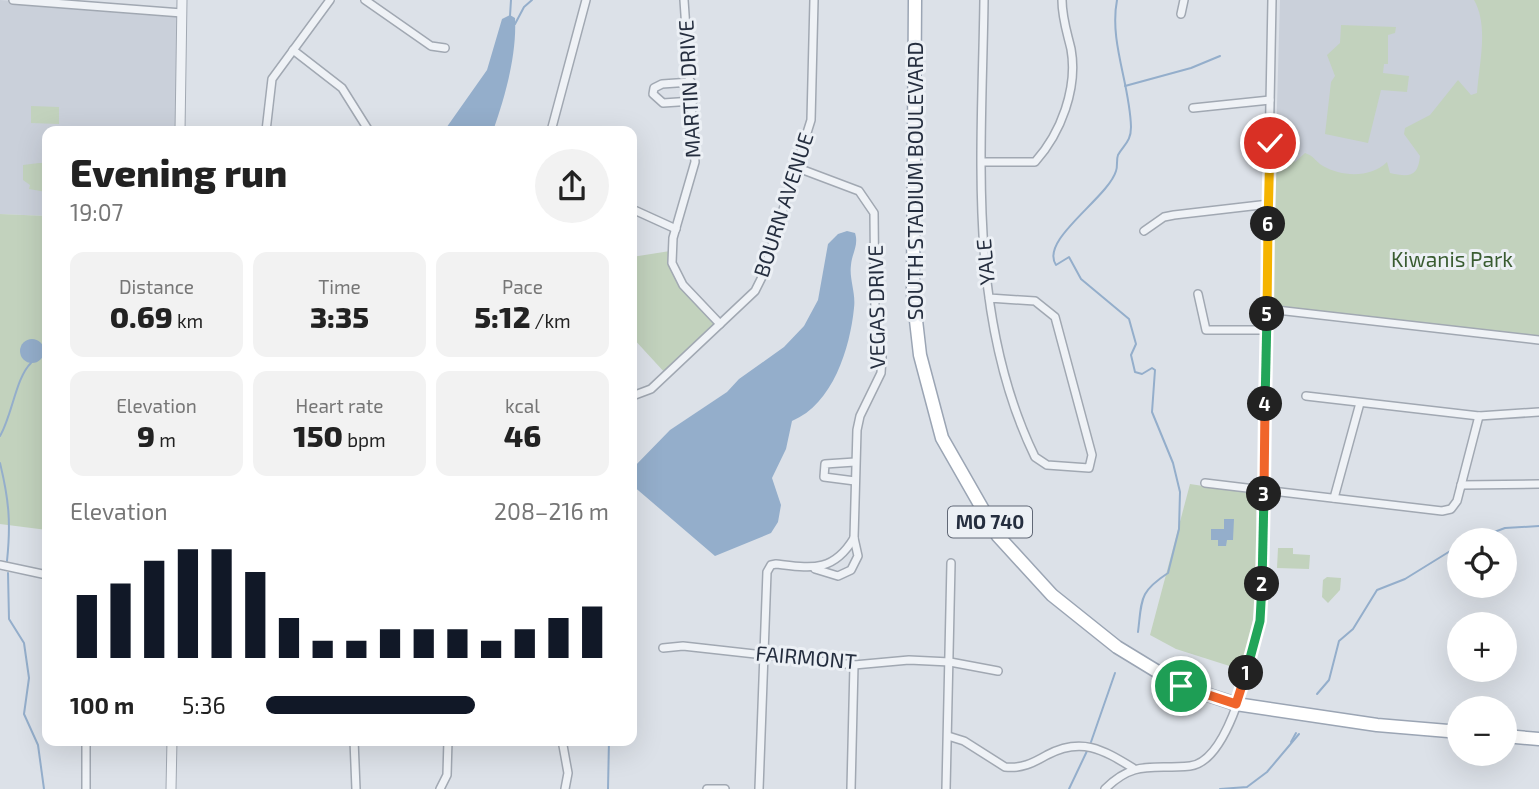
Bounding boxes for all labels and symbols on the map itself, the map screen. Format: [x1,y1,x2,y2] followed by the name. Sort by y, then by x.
[672,19,705,159] street label: MARTIN DRIVE
[902,42,927,320] street label: SOUTH STADIUM BOULEVARD
[1240,113,1300,173] pin
[747,129,818,280] street label: BOURN AVENUE
[1250,206,1286,242] pin: 6
[970,238,999,286] street label: YALE
[862,245,889,369] street label: VEGAS DRIVE
[1391,246,1513,271] park label: Kiwanis Park
[1250,296,1284,332] pin: 5
[1248,386,1282,422] pin: 4
[1246,476,1282,512] pin: 3
[948,506,1032,538] road number: MO 740
[1244,566,1280,602] pin: 2
[755,640,858,673] street label: FAIRMONT
[1151,656,1211,716] pin
[1228,656,1264,690] pin: 1

